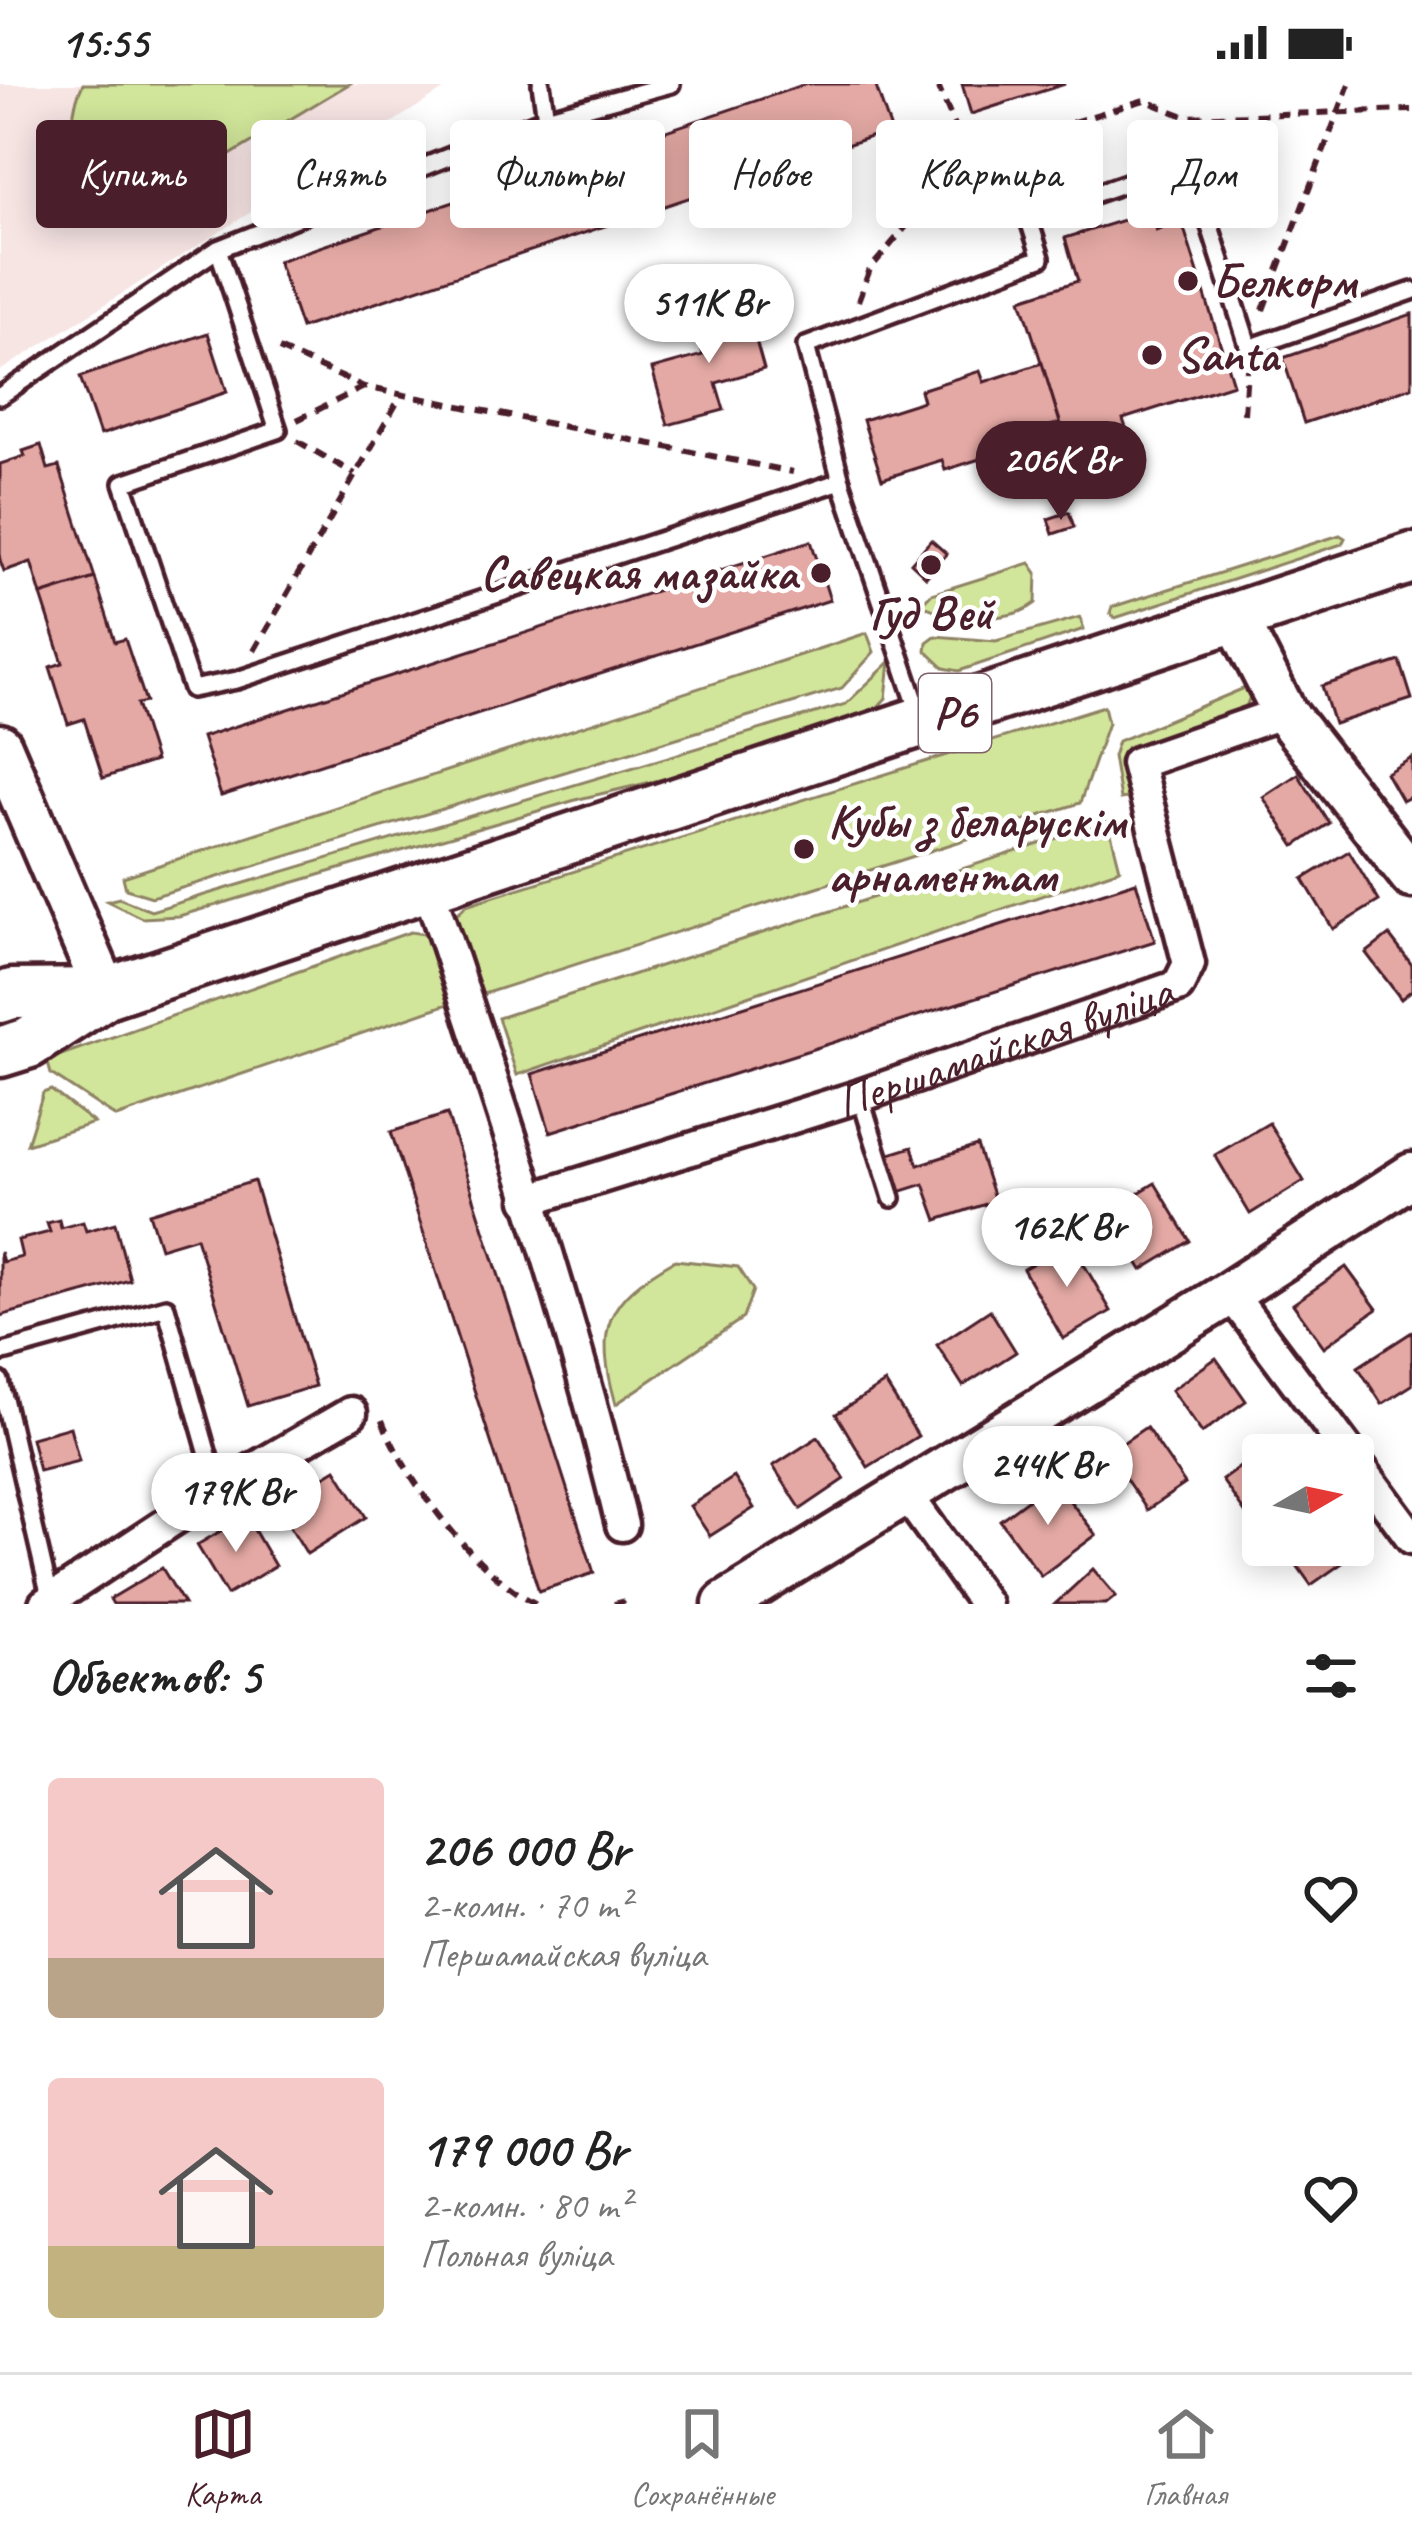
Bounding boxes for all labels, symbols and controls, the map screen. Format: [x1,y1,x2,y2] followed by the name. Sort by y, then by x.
[60,14,148,71] text: 15:55
[36,120,227,228] chip: Купить
[251,120,426,228] chip: Снять
[450,120,665,228] chip: Фильтры
[689,120,852,228] chip: Новое
[876,120,1103,228] chip: Квартира
[1127,120,1278,228] chip: Дом
[1212,251,1359,311] place label: Белкорм
[598,264,820,366] pin: 511K Br
[1175,268,1201,294] marker: Белкорм
[651,278,767,327] text: 511K Br
[1176,325,1282,385] place label: Santa
[1139,342,1165,368] marker: Santa
[950,421,1172,523] pin: 206K Br
[1002,435,1120,484] text: 206K Br
[481,543,801,604] place label: Савецкая мазайка
[918,552,944,578] marker: Гуд Вей
[808,560,834,586] marker: Савецкая мазайка
[869,583,996,643] place label: Гуд Вей
[919,674,991,752] road number: Р6
[828,791,1128,906] place label: Кубы з беларускім арнаментам
[791,836,817,862] marker: Кубы з беларускім арнаментам
[829,959,1184,1132] street label: Першамайская вуліца
[956,1188,1178,1290] pin: 162K Br
[1008,1202,1126,1251] text: 162K Br
[937,1426,1159,1528] pin: 244K Br
[1242,1434,1374,1566] north arrow
[1242,1434,1374,1566] map controls
[990,1440,1106,1489] text: 244K Br
[125,1453,347,1555] pin: 179K Br
[178,1467,294,1516] text: 179K Br
[1298,1643,1364,1709] icon: filters
[48,1644,260,1708] text: Объектов: 5
[420,1817,629,1881] text: 206 000 Br
[144,1826,288,1970] icon: home
[1298,1865,1364,1931] icon: heart
[420,1881,630,1930] text: 2-комн. · 70 m²
[420,1930,706,1979] text: Першамайская вуліца
[420,2117,627,2181] text: 179 000 Br
[144,2126,288,2270] icon: home
[1298,2165,1364,2231] icon: heart
[420,2181,630,2230] text: 2-комн. · 80 m²
[420,2230,612,2279] text: Польная вуліца
[185,2401,261,2515] tab: Карта
[631,2401,774,2515] tab: Сохранённые
[1144,2401,1227,2515] tab: Главная

